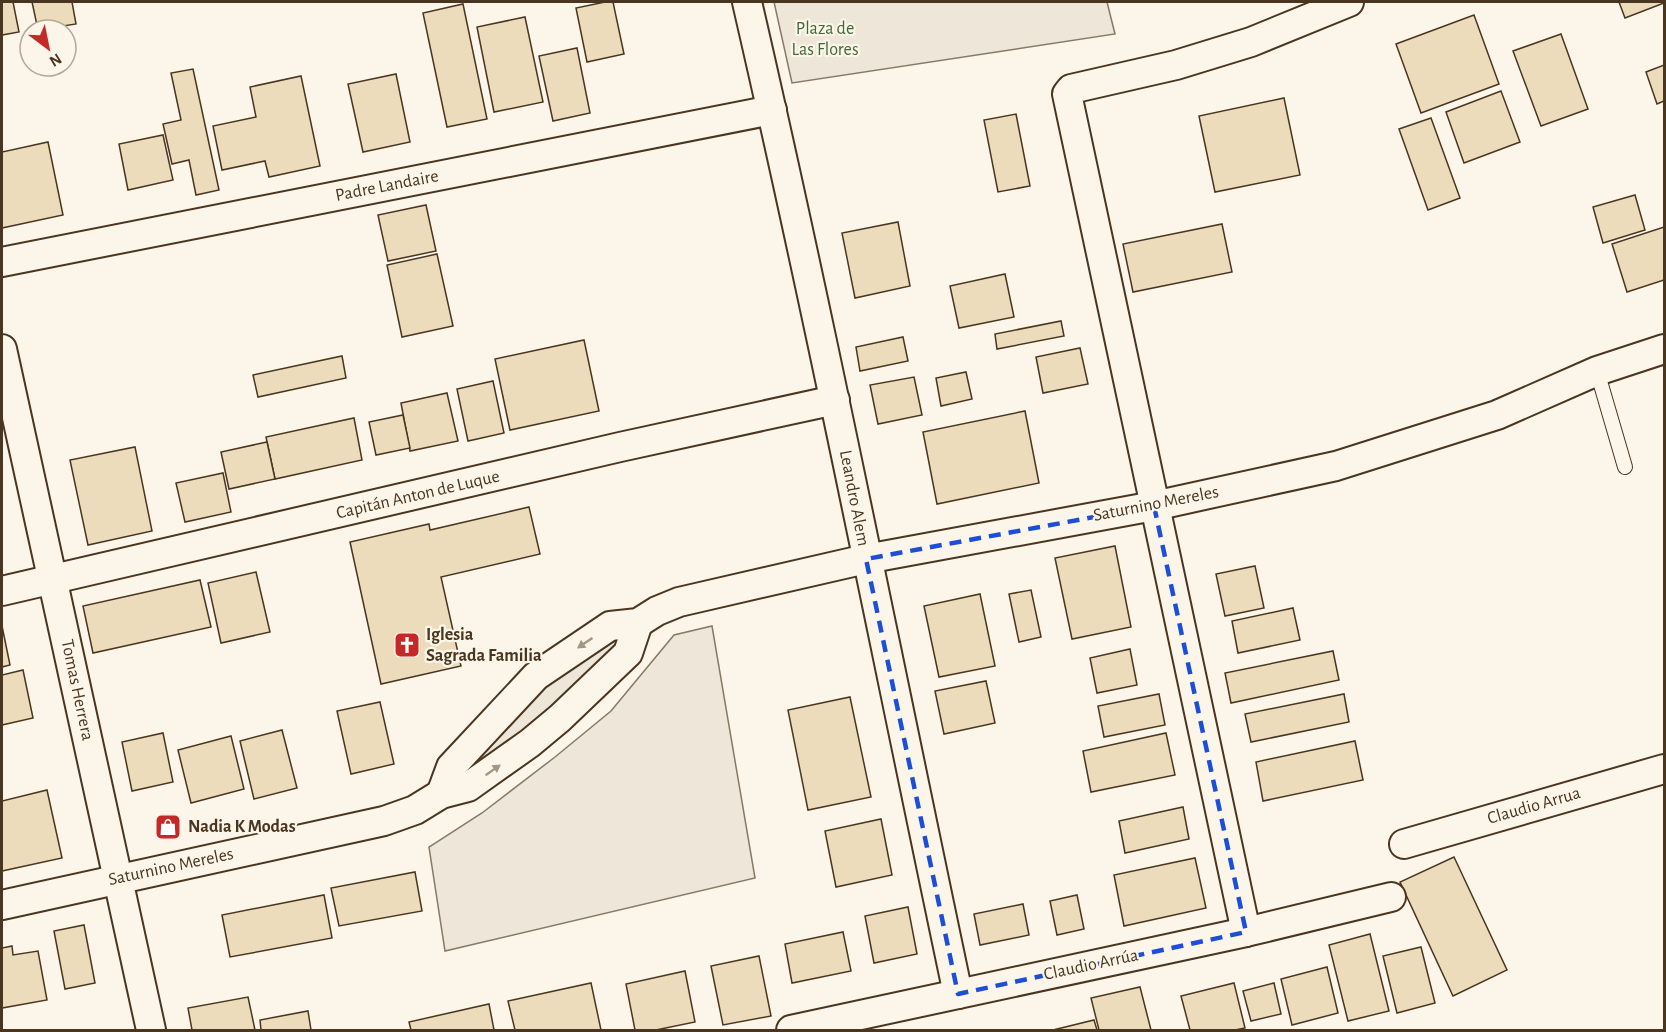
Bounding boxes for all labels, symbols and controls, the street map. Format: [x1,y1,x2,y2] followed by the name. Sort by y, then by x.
[18,18,78,78] north arrow
[791,20,859,59] park label: Plaza de Las Flores
[46,50,64,70] text: N
[334,167,440,205] street label: Padre Landaire
[836,448,872,548] street label: Leandro Alem
[335,467,501,523] street label: Capitán Anton de Luque
[1092,483,1220,525] street label: Saturnino Mereles
[426,626,542,665] place label: Iglesia Sagrada Familia
[392,630,422,660] church icon: Iglesia Sagrada Familia
[58,638,96,742] street label: Tomas Herrera
[577,638,593,649] one-way arrow
[484,764,500,776] one-way arrow
[1485,784,1583,828] street label: Claudio Arrua
[153,812,183,842] shop icon: Nadia K Modas
[188,818,296,836] place label: Nadia K Modas
[107,845,235,889] street label: Saturnino Mereles
[1042,946,1140,984] street label: Claudio Arrúa

